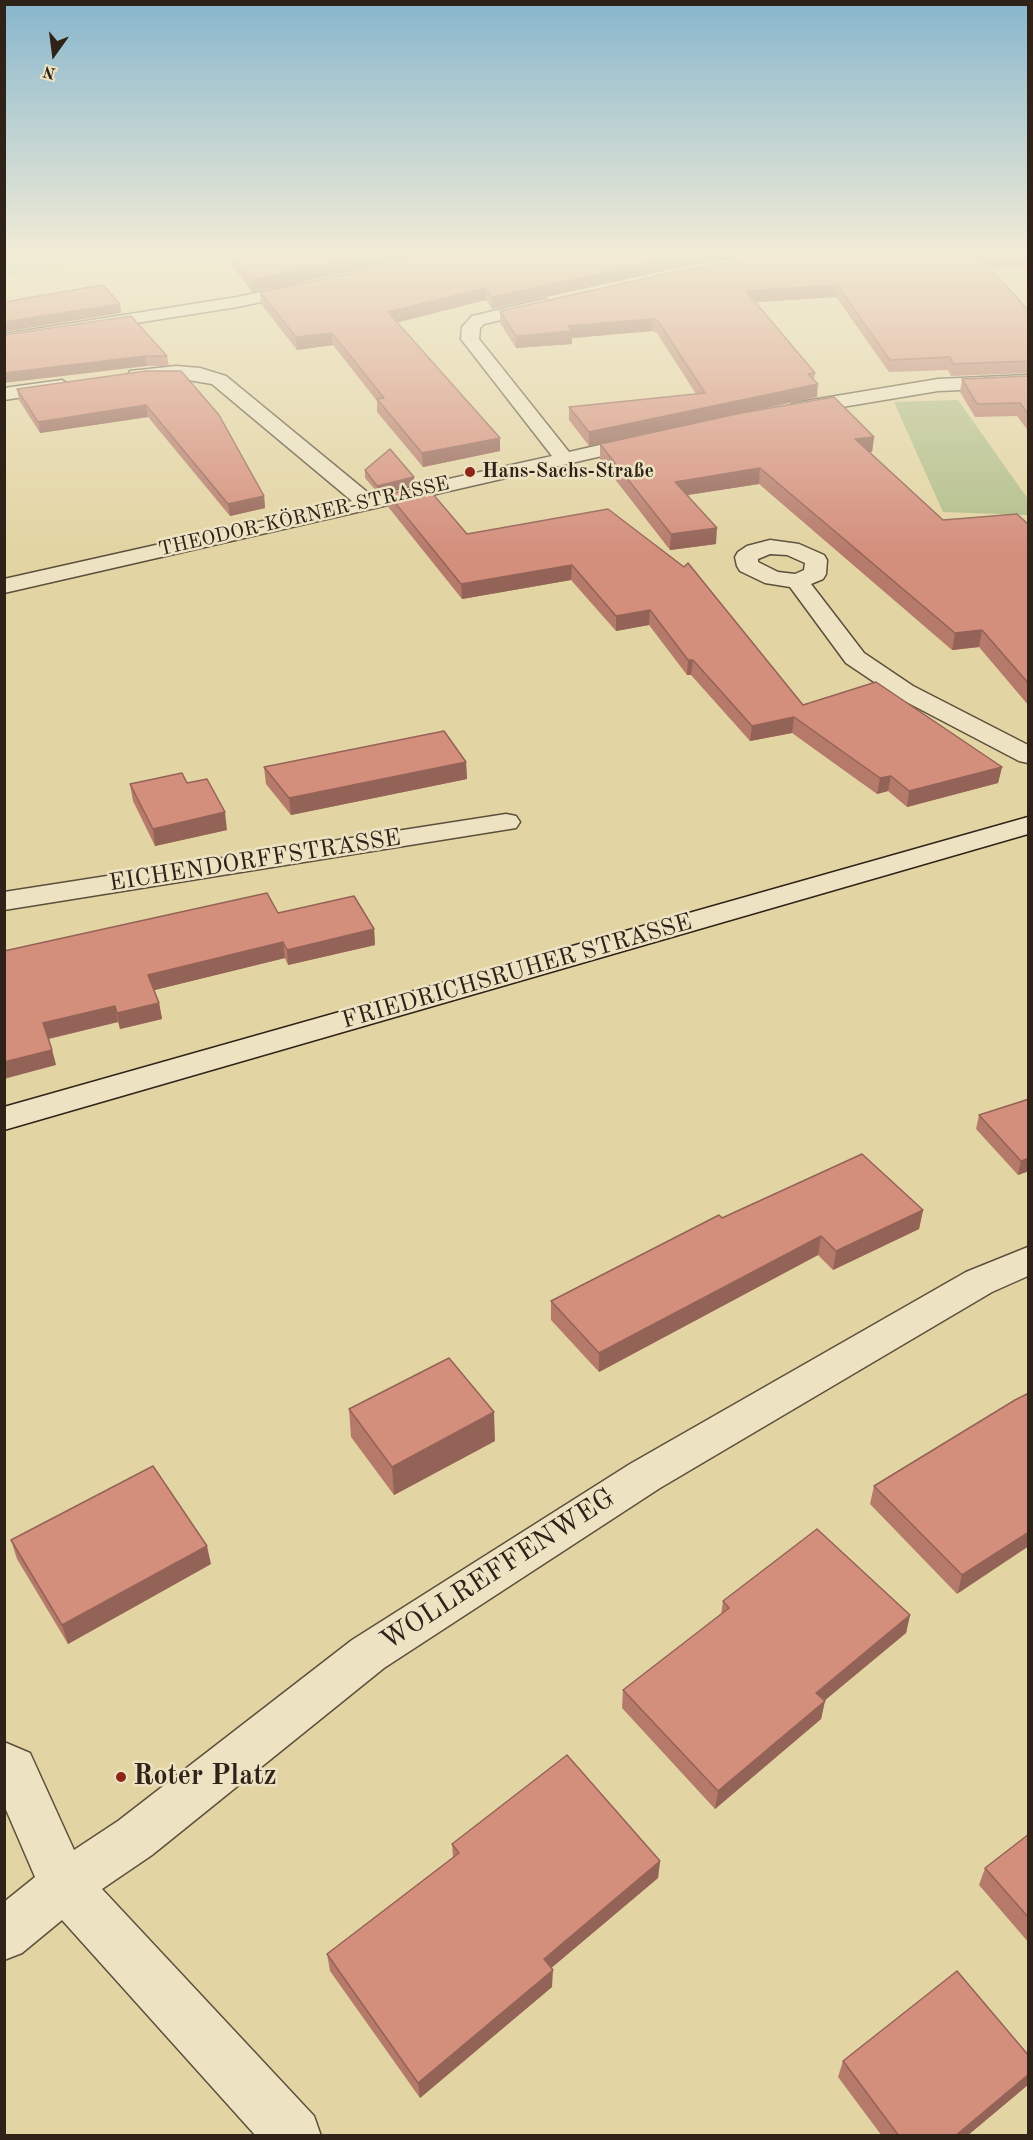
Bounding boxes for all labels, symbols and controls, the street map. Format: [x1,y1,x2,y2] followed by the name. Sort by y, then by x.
[24,24,84,84] north arrow
[42,62,58,81] text: N
[482,460,654,484] place label: Hans-Sachs-Straße
[463,465,477,479] marker: Hans-Sachs-Straße
[156,472,452,562] street label: THEODOR-KÖRNER-STRASSE
[107,824,403,898] street label: EICHENDORFFSTRASSE
[339,908,695,1036] street label: FRIEDRICHSRUHER STRASSE
[374,1482,622,1658] street label: WOLLREFFENWEG
[133,1760,277,1794] place label: Roter Platz
[114,1770,128,1784] marker: Roter Platz

